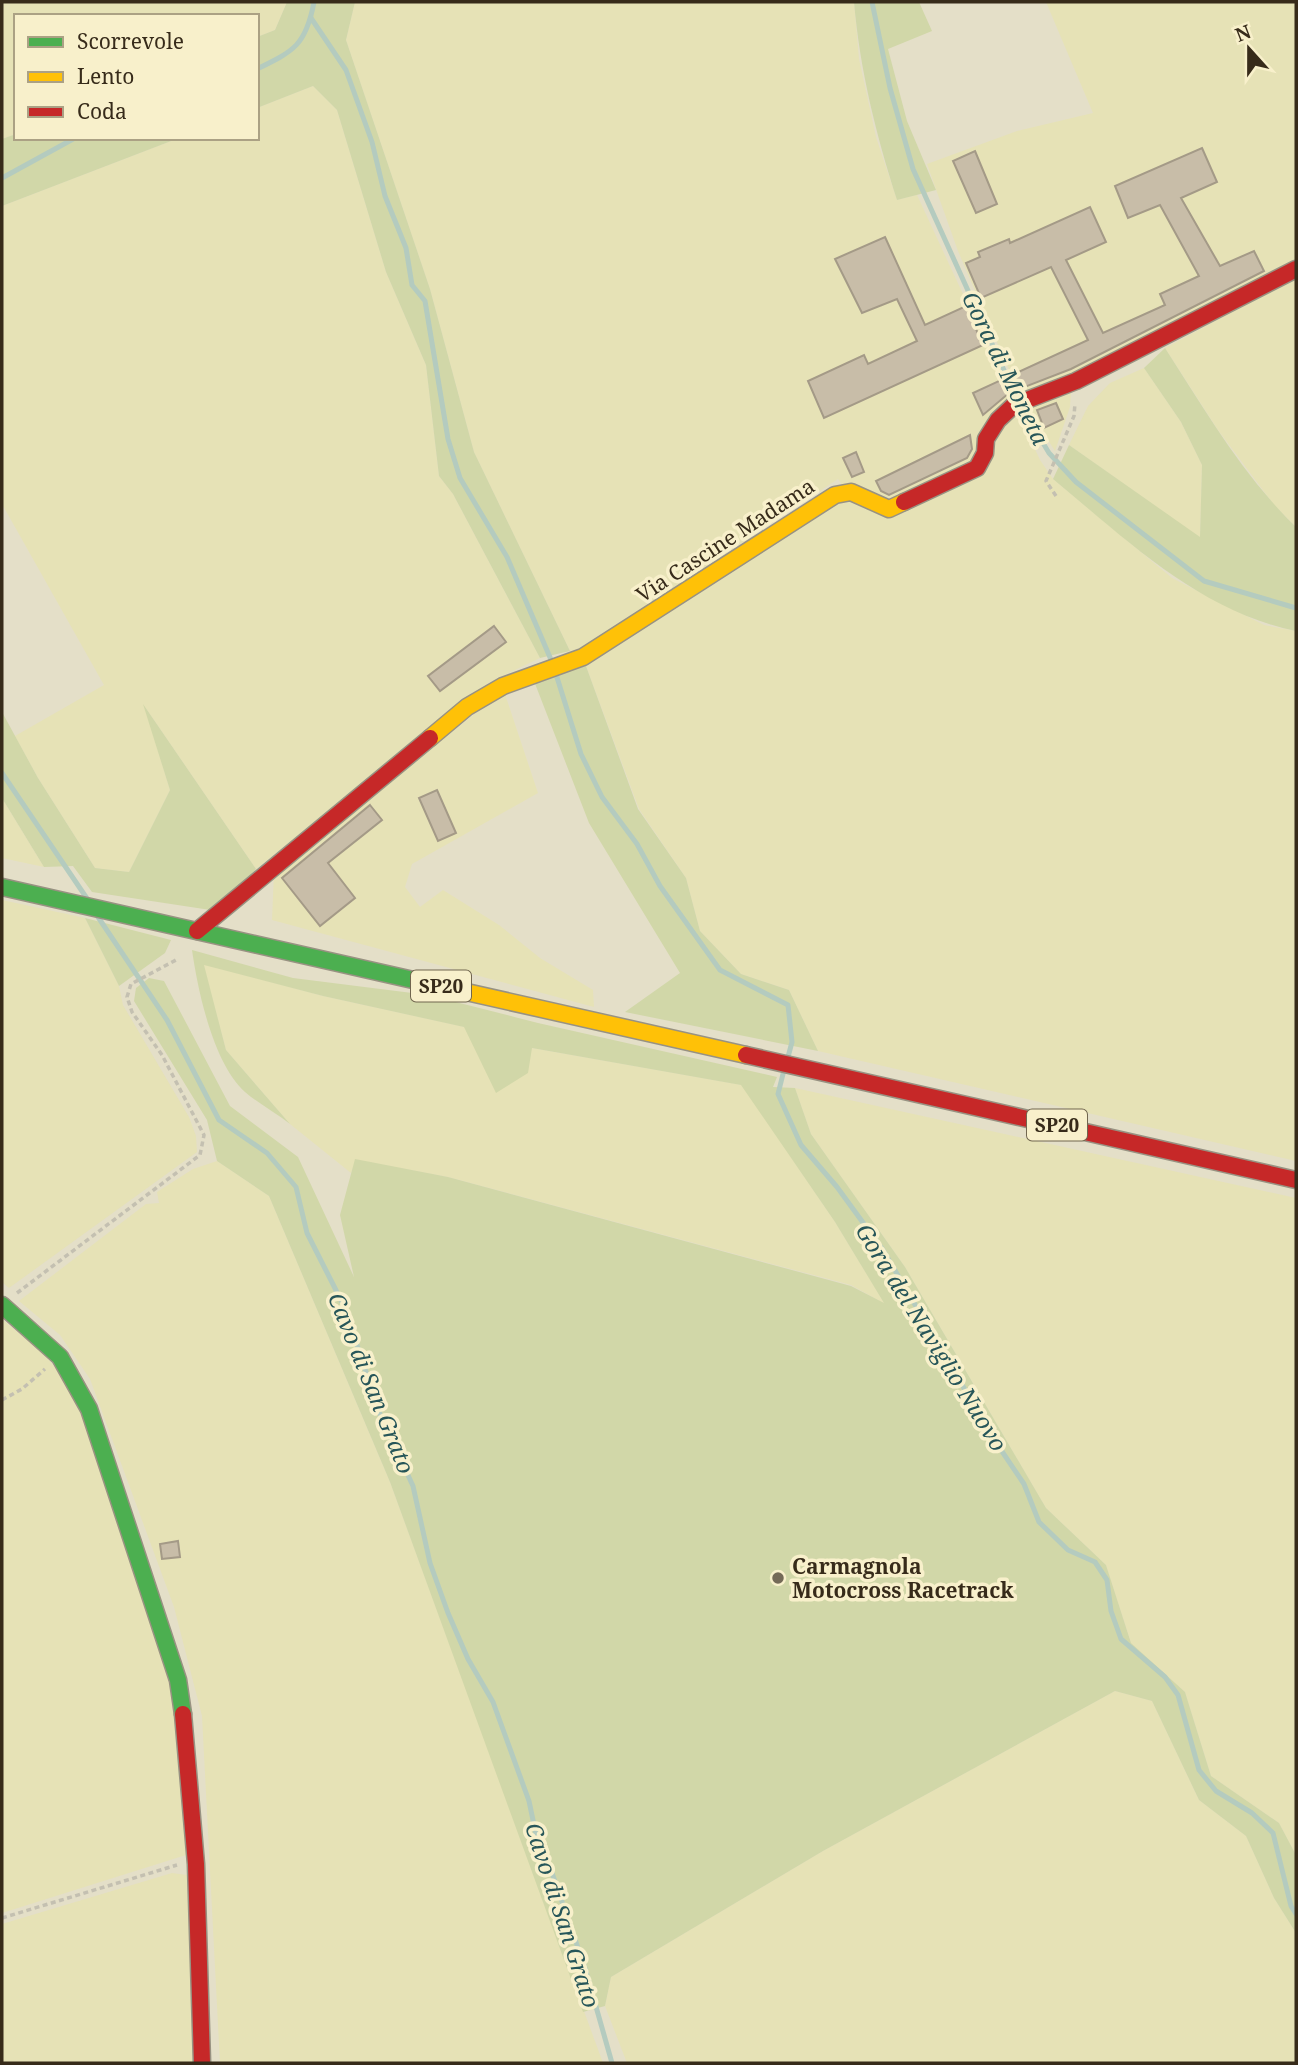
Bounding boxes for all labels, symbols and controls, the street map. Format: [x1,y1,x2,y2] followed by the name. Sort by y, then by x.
[14,14,259,140] legend
[1214,14,1284,84] north arrow
[1231,18,1255,48] text: N
[77,27,184,55] text: Scorrevole
[77,62,134,90] text: Lento
[77,97,127,125] text: Coda
[955,286,1057,451] water label: Gora di Moneta
[630,472,820,608] street label: Via Cascine Madama
[411,970,471,1002] road number: SP20
[1027,1110,1087,1140] road number: SP20
[849,1217,1015,1457] water label: Gora del Naviglio Nuovo
[321,1288,423,1478] water label: Cavo di San Grato
[792,1552,1014,1604] place label: Carmagnola Motocross Racetrack
[770,1570,786,1586] marker: Carmagnola Motocross Racetrack
[518,1818,608,2012] water label: Cavo di San Grato

